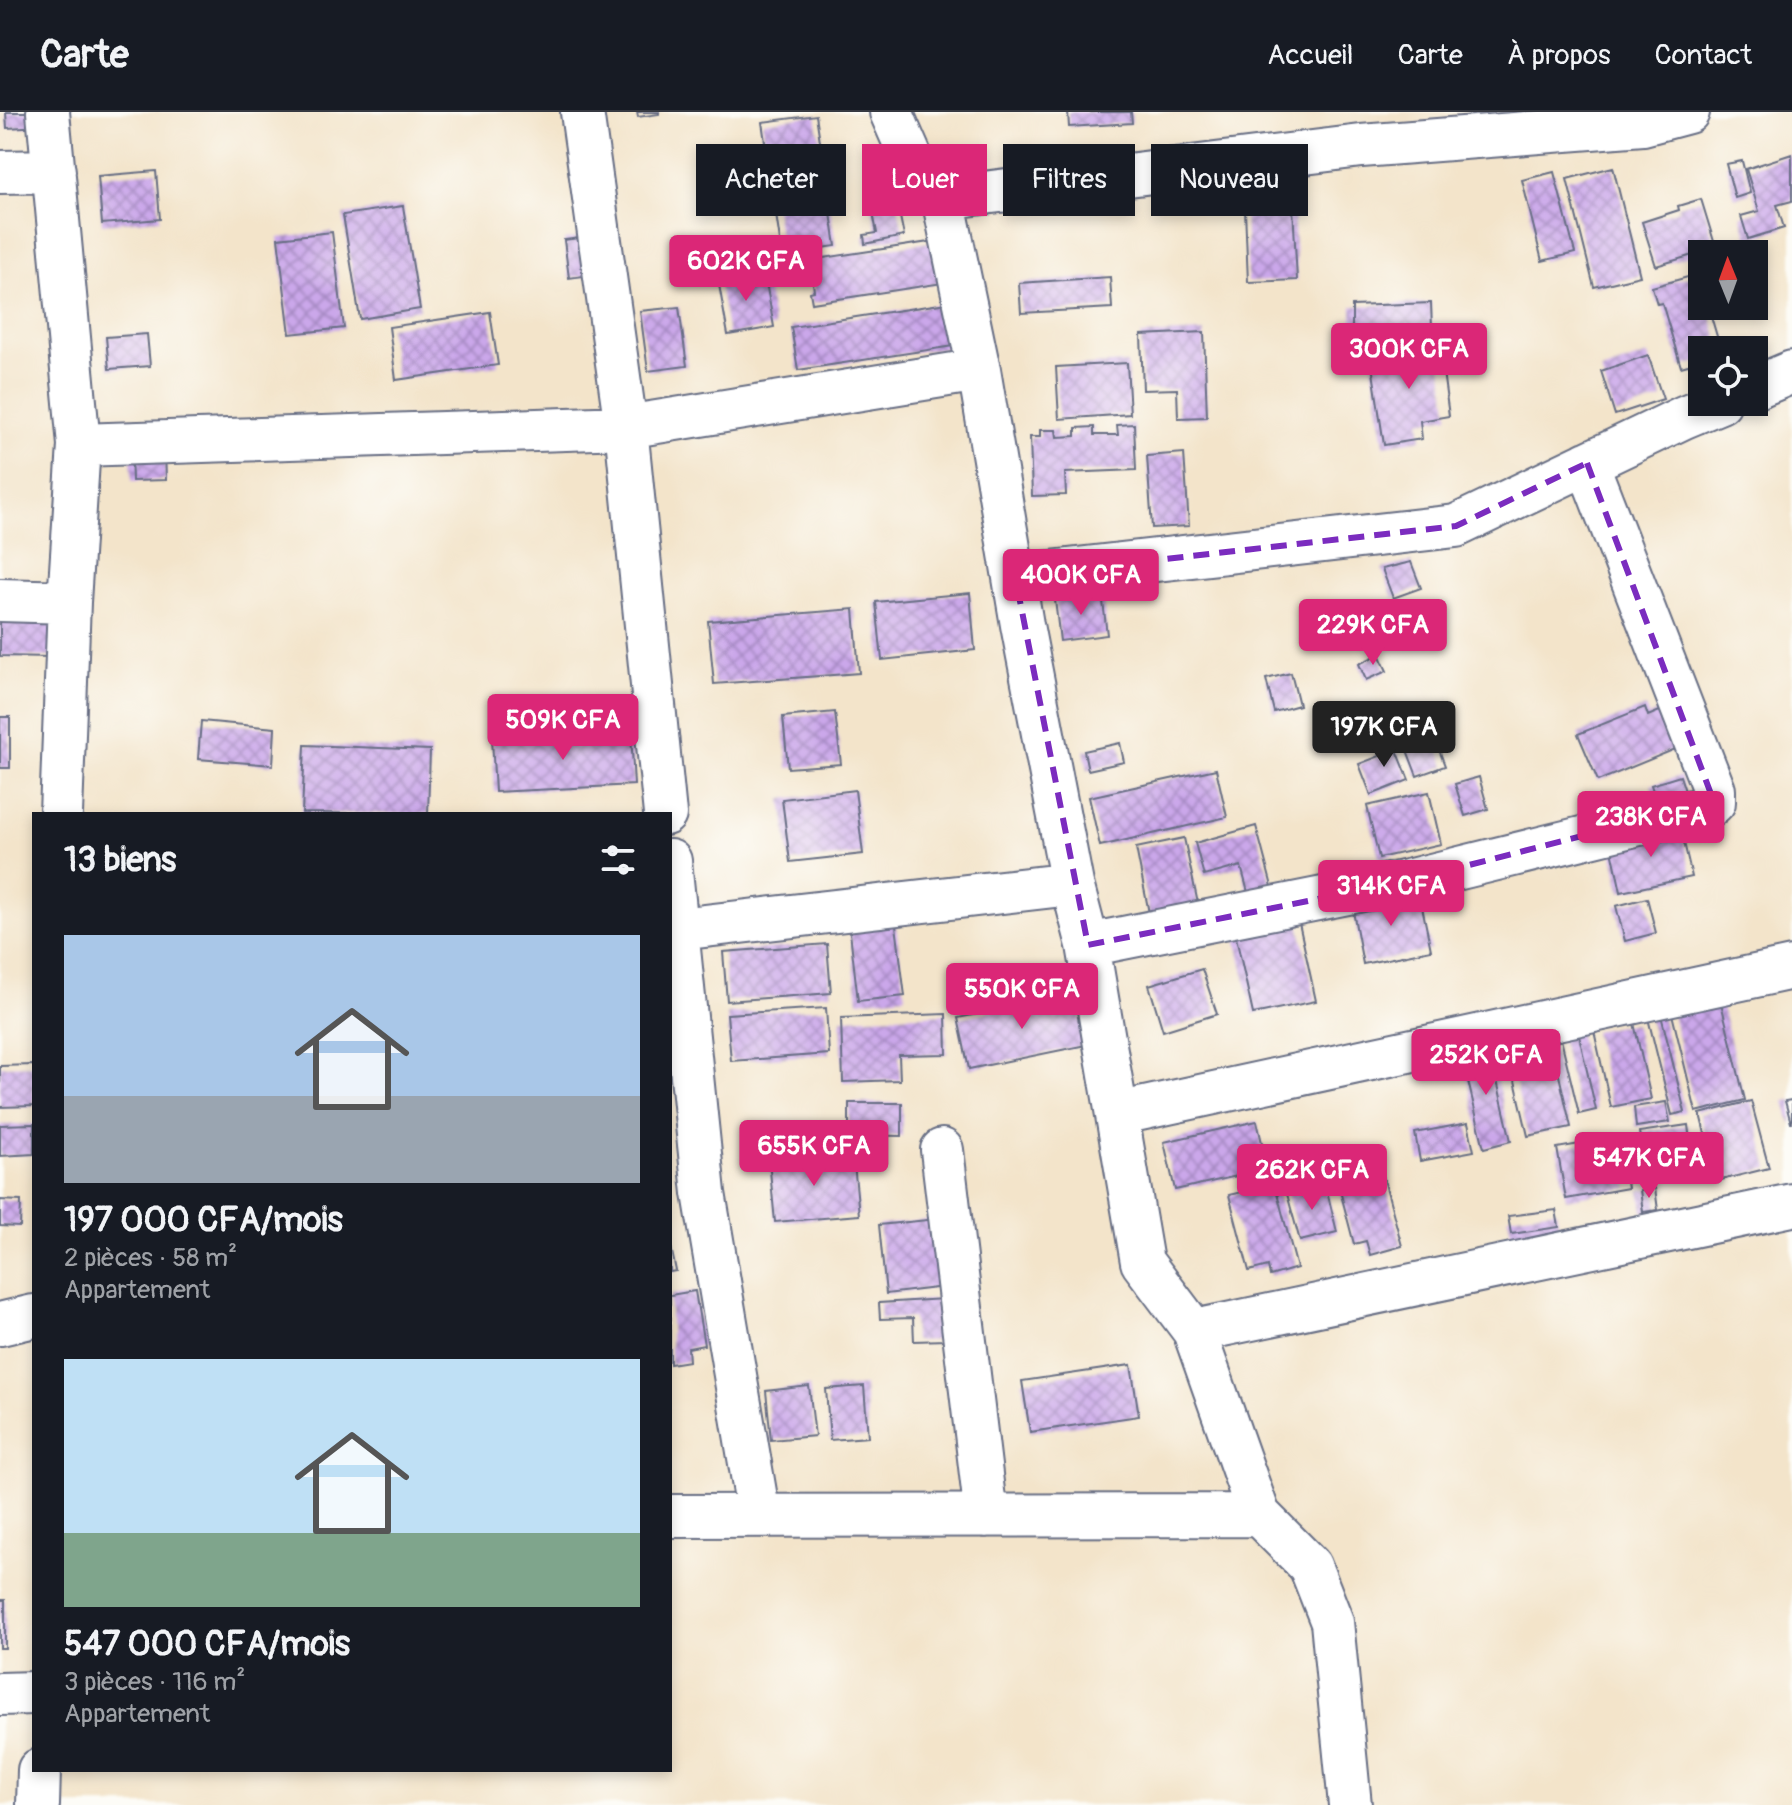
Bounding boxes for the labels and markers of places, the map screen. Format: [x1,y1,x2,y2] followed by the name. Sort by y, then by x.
[663,235,829,303] pin: 602K CFA
[1326,323,1492,391] pin: 300K CFA
[998,549,1164,617] pin: 400K CFA
[1290,599,1456,667] pin: 229K CFA
[480,694,646,762] pin: 509K CFA
[1301,701,1467,769] pin: 197K CFA
[1568,791,1734,859] pin: 238K CFA
[1308,860,1474,928] pin: 314K CFA
[939,963,1105,1031] pin: 550K CFA
[1403,1029,1569,1097] pin: 252K CFA
[731,1120,897,1188] pin: 655K CFA
[1566,1132,1732,1200] pin: 547K CFA
[1229,1144,1395,1212] pin: 262K CFA

